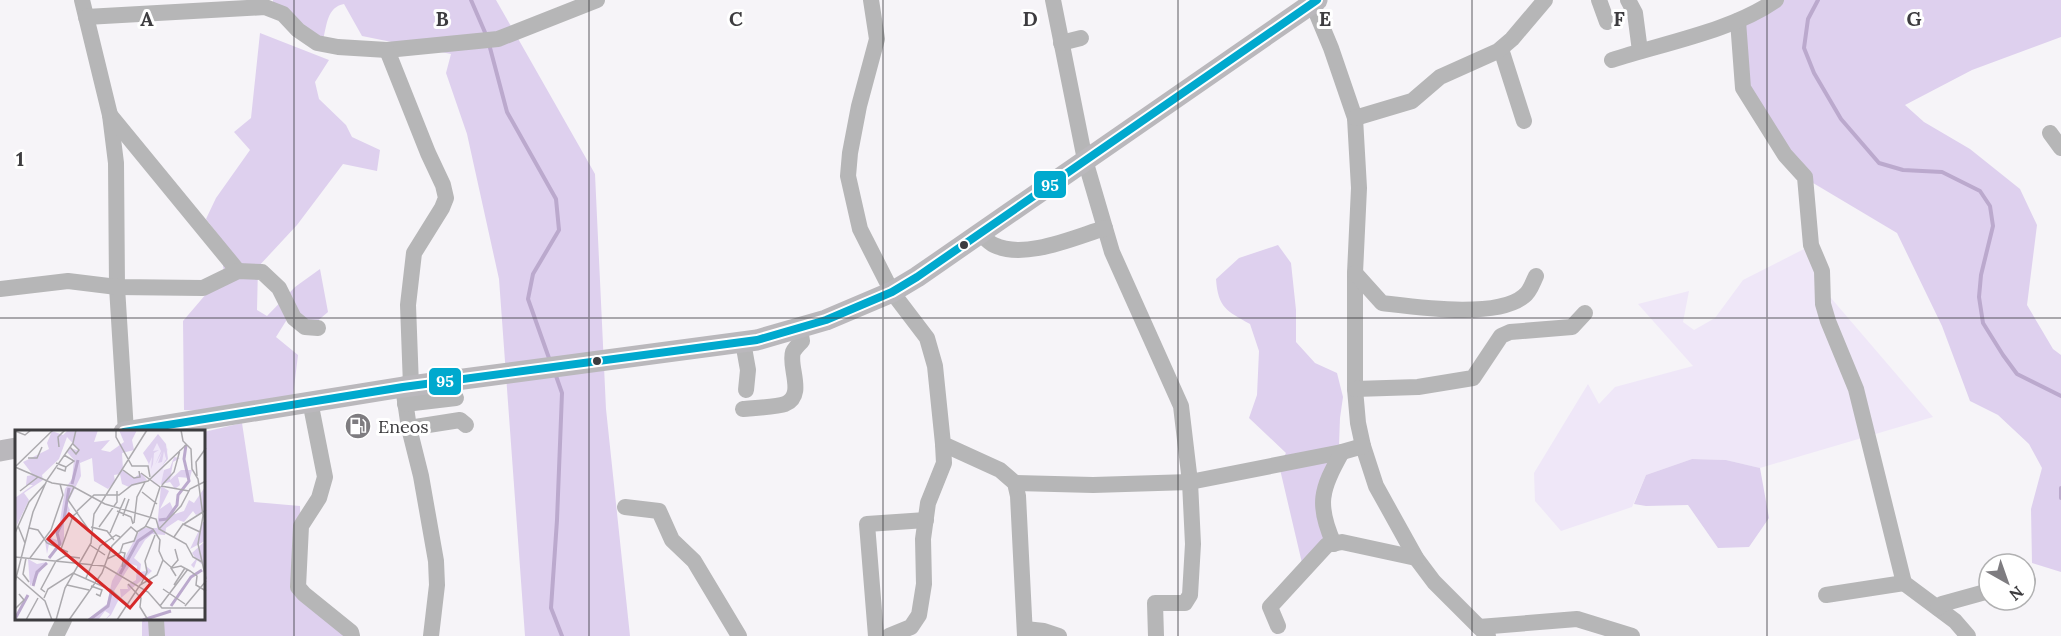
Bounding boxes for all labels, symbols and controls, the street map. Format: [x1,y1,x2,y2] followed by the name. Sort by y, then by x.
[140,6,154,31] text: A
[435,6,449,31] text: B
[729,6,743,31] text: C
[1022,6,1038,31] text: D
[1319,6,1331,31] text: E
[1613,6,1625,31] text: F
[1906,6,1922,31] text: G
[16,146,24,171] text: 1
[1033,170,1067,199] line badge: 95
[1041,175,1059,195] text: 95
[958,239,970,251] unlabelled marker
[591,355,603,367] unlabelled marker
[428,367,462,396] line badge: 95
[436,371,454,391] text: 95
[343,411,373,441] fuel station icon: Eneos
[378,415,429,438] place label: Eneos
[15,430,206,621] inset map
[1977,552,2037,612] north arrow
[2005,582,2028,605] text: N

